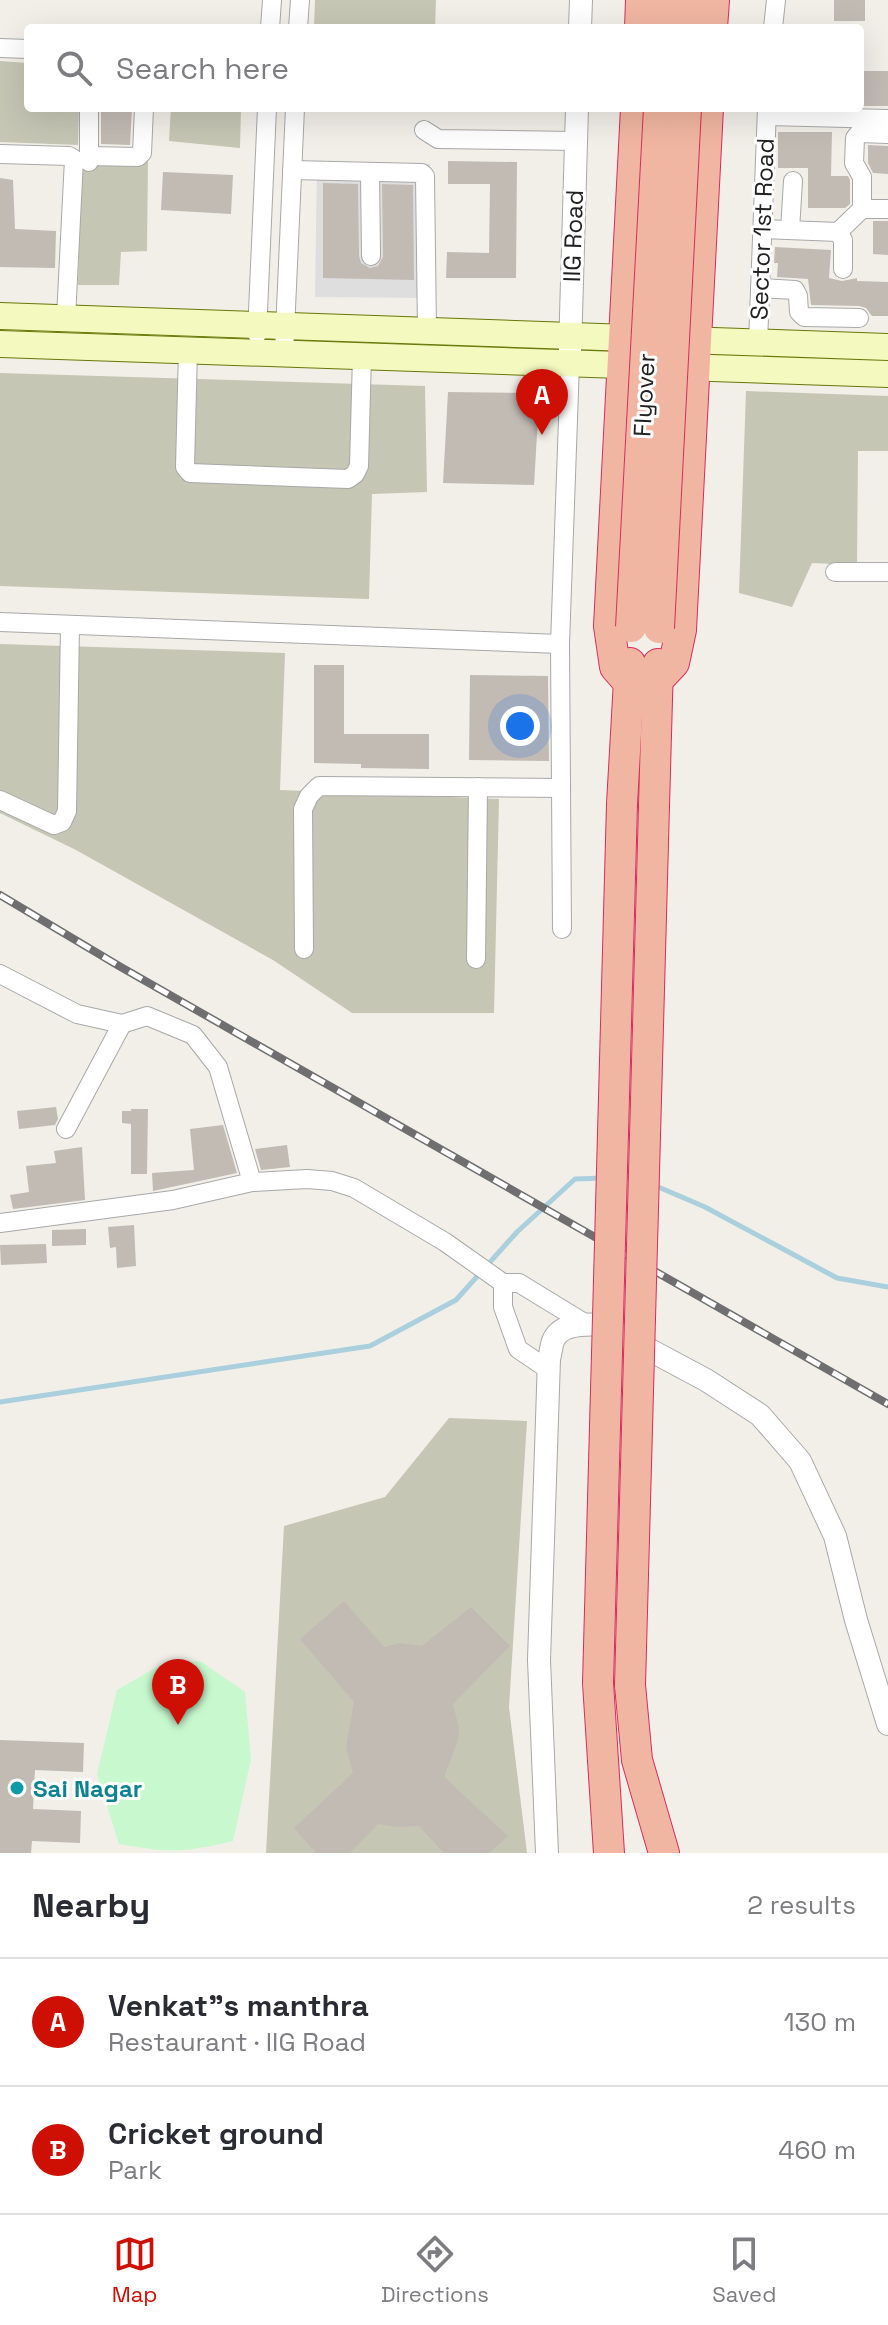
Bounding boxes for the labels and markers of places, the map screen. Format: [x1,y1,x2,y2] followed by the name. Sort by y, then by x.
[516,369,568,435] pin: A
[152,1659,204,1725] pin: B
[33,1773,142,1804] place label: Sai Nagar
[8,1779,26,1797] marker: Sai Nagar

